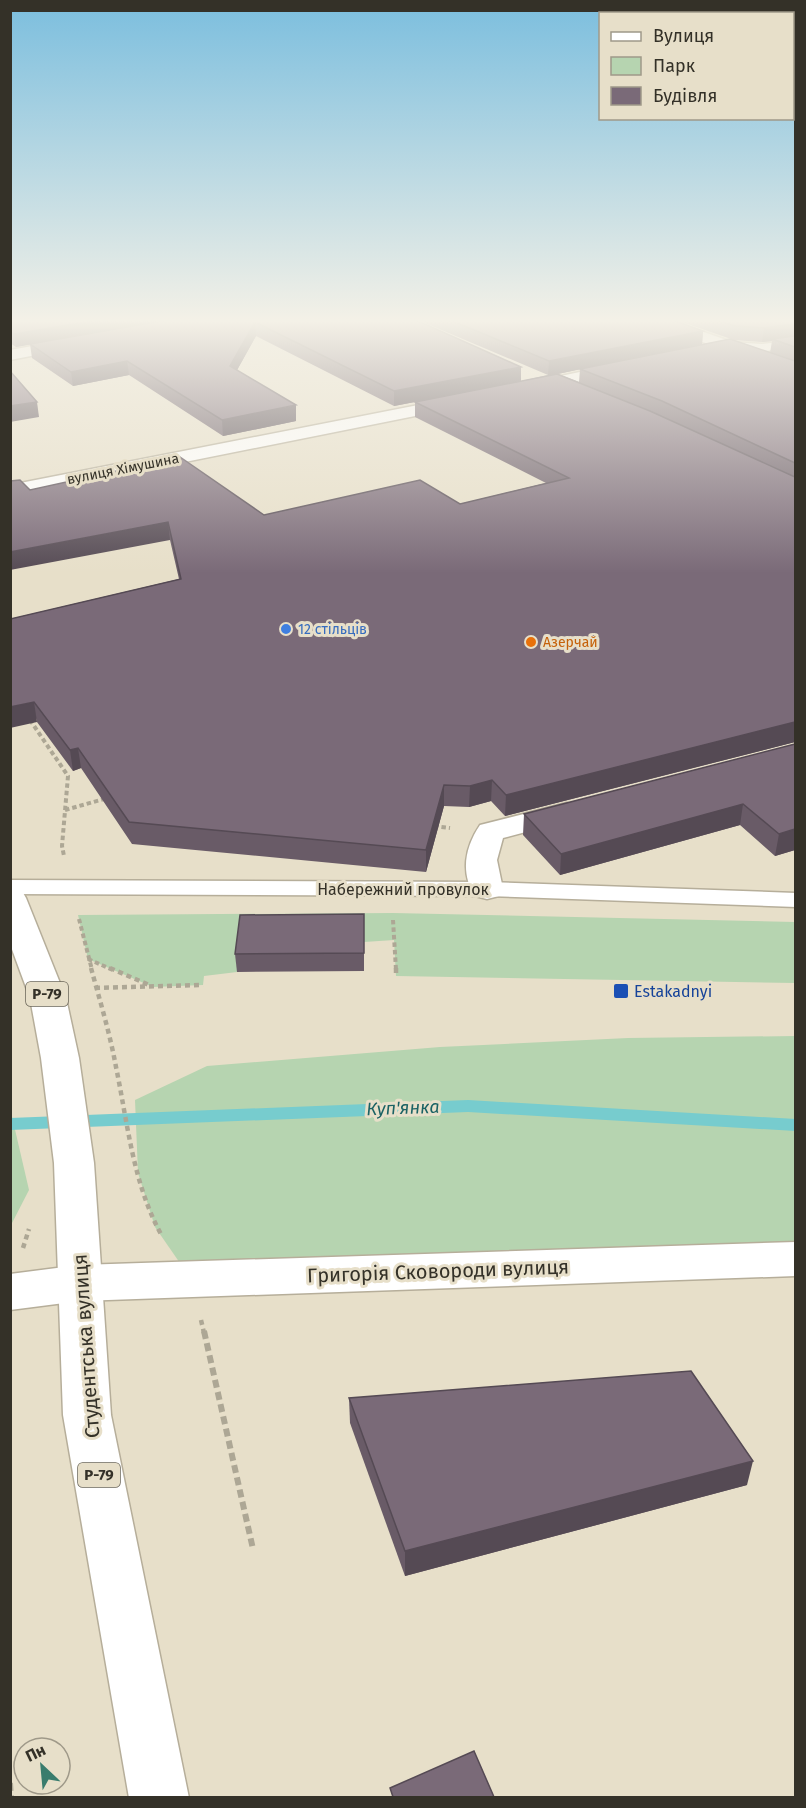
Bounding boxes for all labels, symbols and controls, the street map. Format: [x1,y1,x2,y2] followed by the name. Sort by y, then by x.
[599,12,794,120] legend
[653,25,714,47] text: Вулиця
[653,55,696,77] text: Парк
[653,85,717,107] text: Будівля
[66,450,180,488] street label: вулиця Хімушина
[298,621,367,638] place label: 12 стільців
[279,622,293,636] marker: 12 стільців
[543,634,598,651] place label: Азерчай
[524,635,538,649] marker: Азерчай
[317,880,490,899] street label: Набережний провулок
[26,982,68,1006] road number: Р-79
[612,982,630,1000] marker: Estakadnyi
[634,982,712,1001] place label: Estakadnyi
[366,1096,440,1120] water label: Куп'янка
[68,1253,104,1439] street label: Студентська вулиця
[307,1254,569,1288] street label: Григорія Сковороди вулиця
[78,1463,120,1487] road number: Р-79
[12,1736,72,1796] north arrow
[22,1740,49,1766] text: Пн

